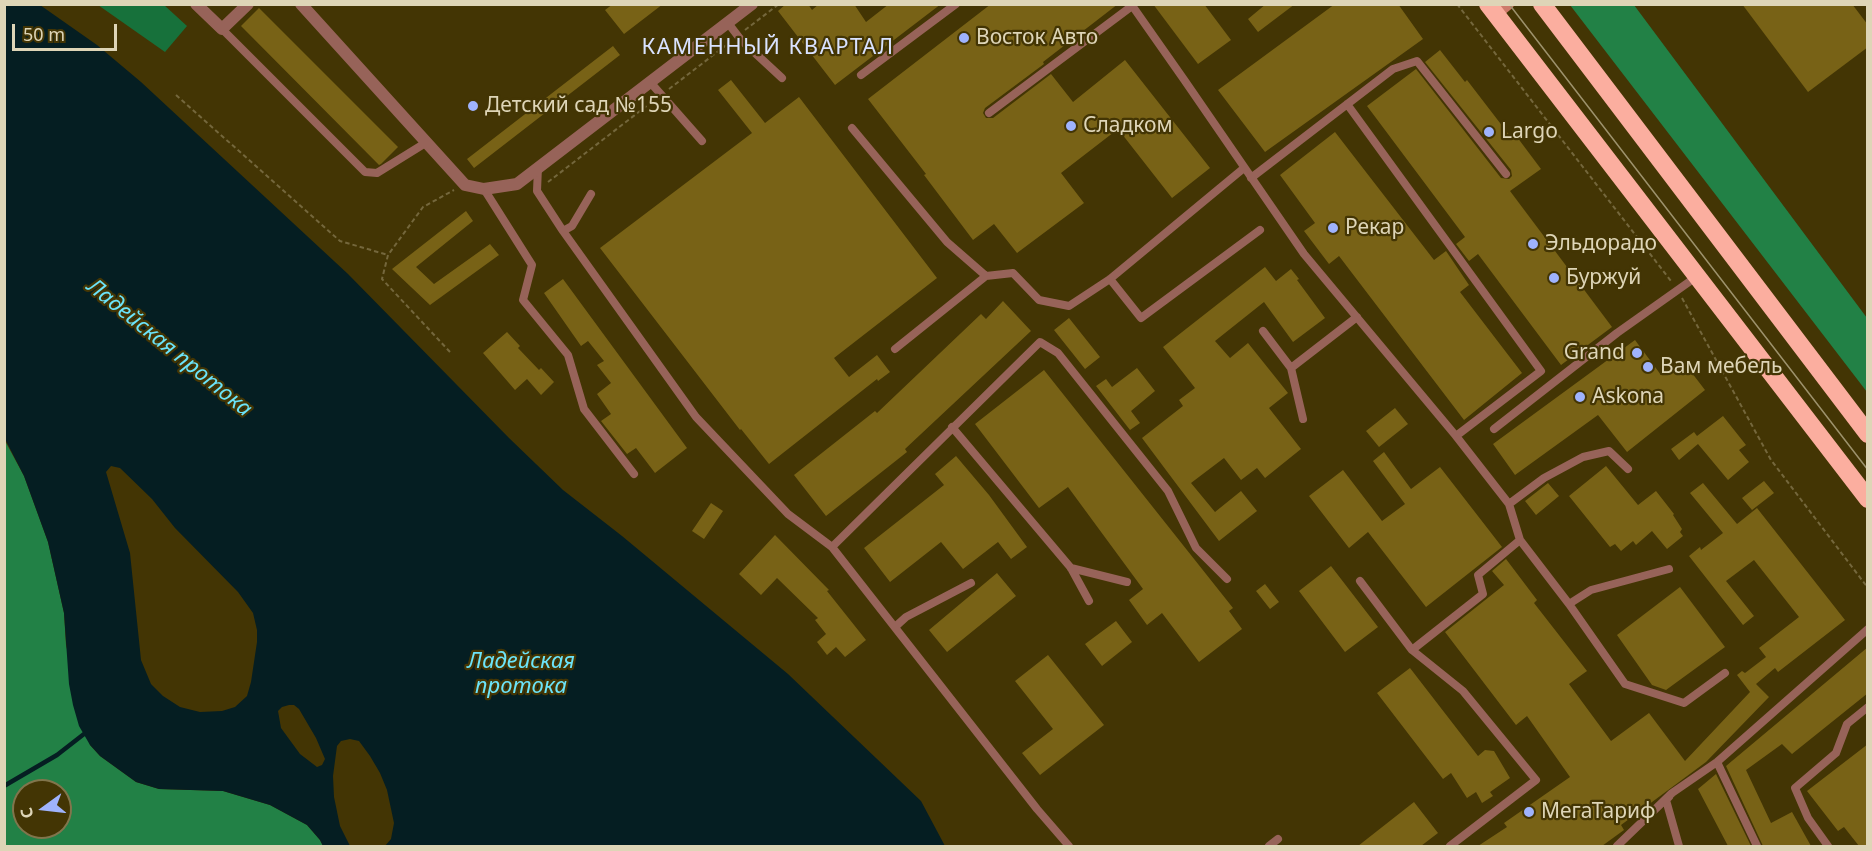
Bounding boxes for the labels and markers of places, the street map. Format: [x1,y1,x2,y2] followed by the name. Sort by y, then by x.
[976,25,1098,51] place label: Восток Авто
[957,31,971,45] marker: Восток Авто
[485,93,672,119] place label: Детский сад №155
[466,99,480,113] marker: Детский сад №155
[1083,113,1173,139] place label: Сладком
[1064,119,1078,133] marker: Сладком
[1501,119,1558,145] place label: Largo
[1482,125,1496,139] marker: Largo
[1345,215,1404,241] place label: Рекар
[1326,221,1340,235] marker: Рекар
[1545,231,1657,257] place label: Эльдорадо
[1526,237,1540,251] marker: Эльдорадо
[1566,265,1641,291] place label: Буржуй
[1547,271,1561,285] marker: Буржуй
[1564,340,1625,366] place label: Grand
[1630,346,1644,360] marker: Grand
[1660,354,1782,380] place label: Вам мебель
[1641,360,1655,374] marker: Вам мебель
[1592,384,1664,410] place label: Askona
[1573,390,1587,404] marker: Askona
[1541,799,1655,825] place label: МегаТариф
[1522,805,1536,819] marker: МегаТариф

